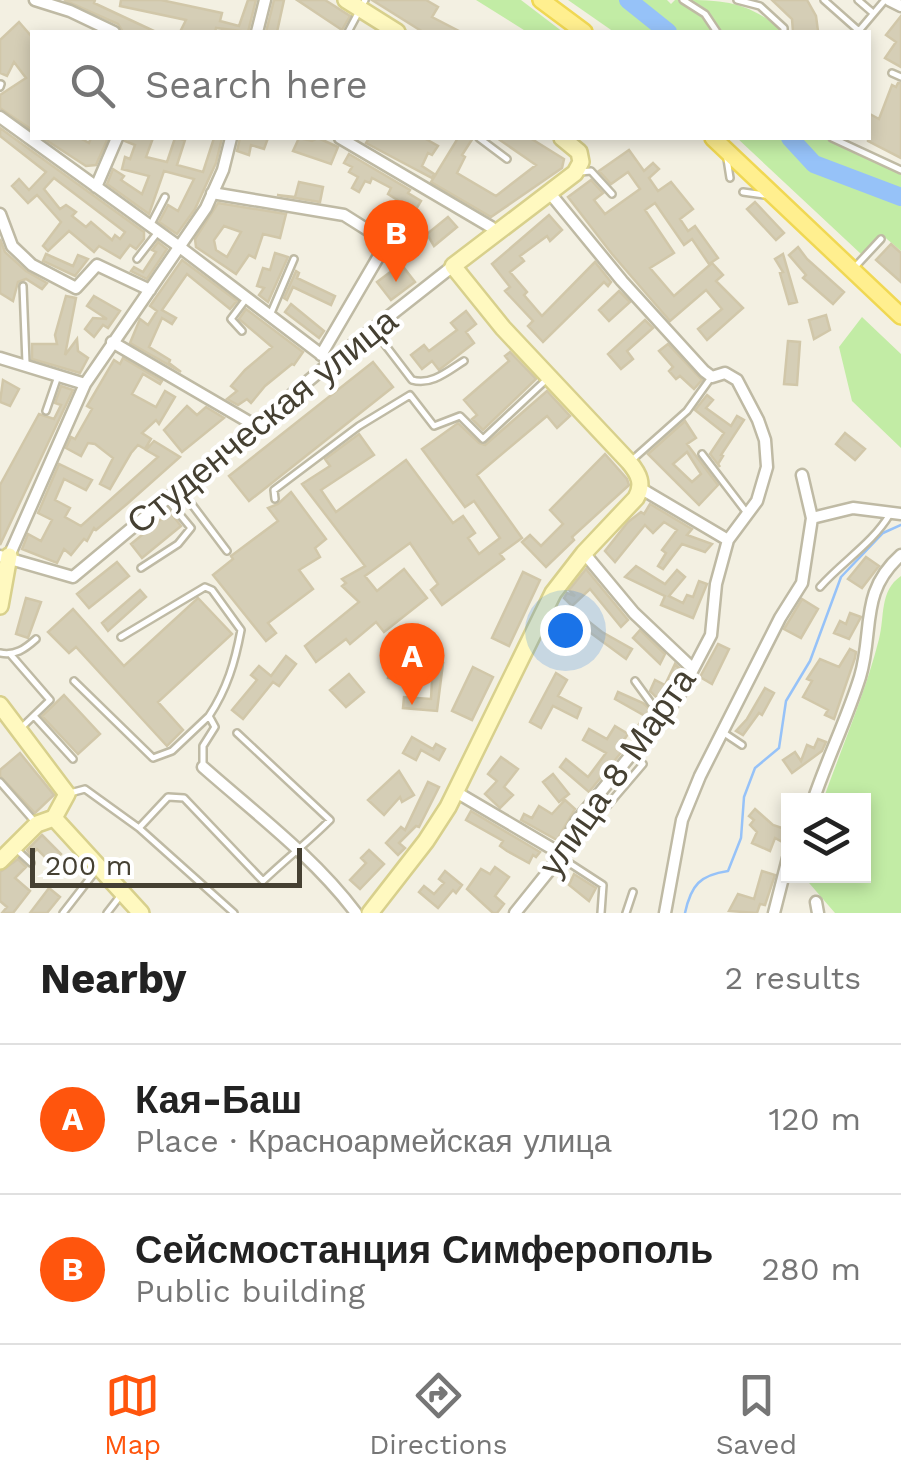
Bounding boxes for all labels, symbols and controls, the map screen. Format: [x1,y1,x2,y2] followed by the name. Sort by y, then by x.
[30,30,871,140] search box
[65,58,120,113] icon: search
[145,63,368,107] text: Search here
[364,200,428,282] pin: B
[119,299,406,543] street label: Студенческая улица
[540,605,591,656] your location
[380,622,444,705] pin: A
[530,659,705,884] street label: улица 8 Марта
[781,793,871,883] map controls
[781,793,871,883] button: layers
[30,843,302,888] scale bar
[45,849,132,882] text: 200 m
[40,954,187,1003] text: Nearby
[724,959,861,997] text: 2 results
[135,1078,302,1122] text: Кая-Баш
[62,1100,83,1138] text: A
[769,1100,861,1138] text: 120 m
[135,1122,612,1160] text: Place · Красноармейская улица
[135,1228,713,1272] text: Сейсмостанция Симферополь
[62,1250,83,1288] text: B
[761,1250,861,1288] text: 280 m
[135,1272,365,1310] text: Public building
[104,1368,161,1461] tab: Map
[369,1368,508,1461] tab: Directions
[716,1368,797,1461] tab: Saved

